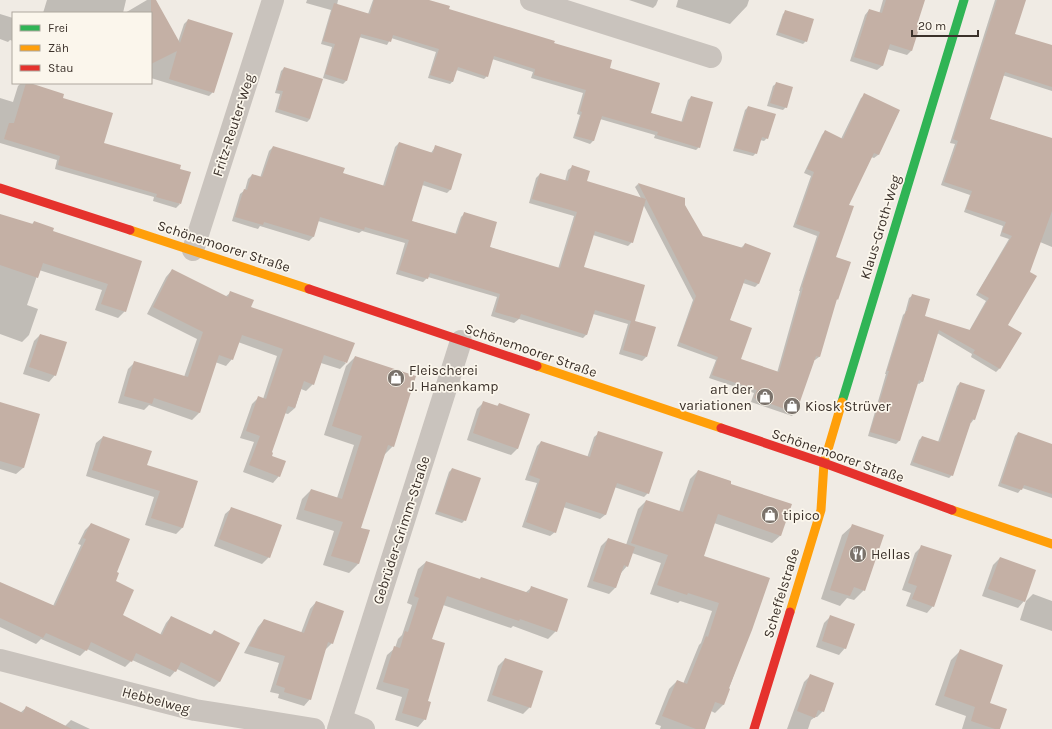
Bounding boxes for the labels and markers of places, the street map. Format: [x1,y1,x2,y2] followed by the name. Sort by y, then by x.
[409,362,499,395] place label: Fleischerei J. Hanenkamp
[386,368,406,388] shop icon: Fleischerei J. Hanenkamp
[679,381,753,414] place label: art der variationen
[755,387,775,407] shop icon: art der variationen
[782,396,802,416] shop icon: Kiosk Strüver
[805,398,891,415] place label: Kiosk Strüver
[760,505,780,525] shop icon: tipico
[783,507,820,524] place label: tipico
[848,544,868,564] restaurant icon: Hellas
[871,546,910,563] place label: Hellas

